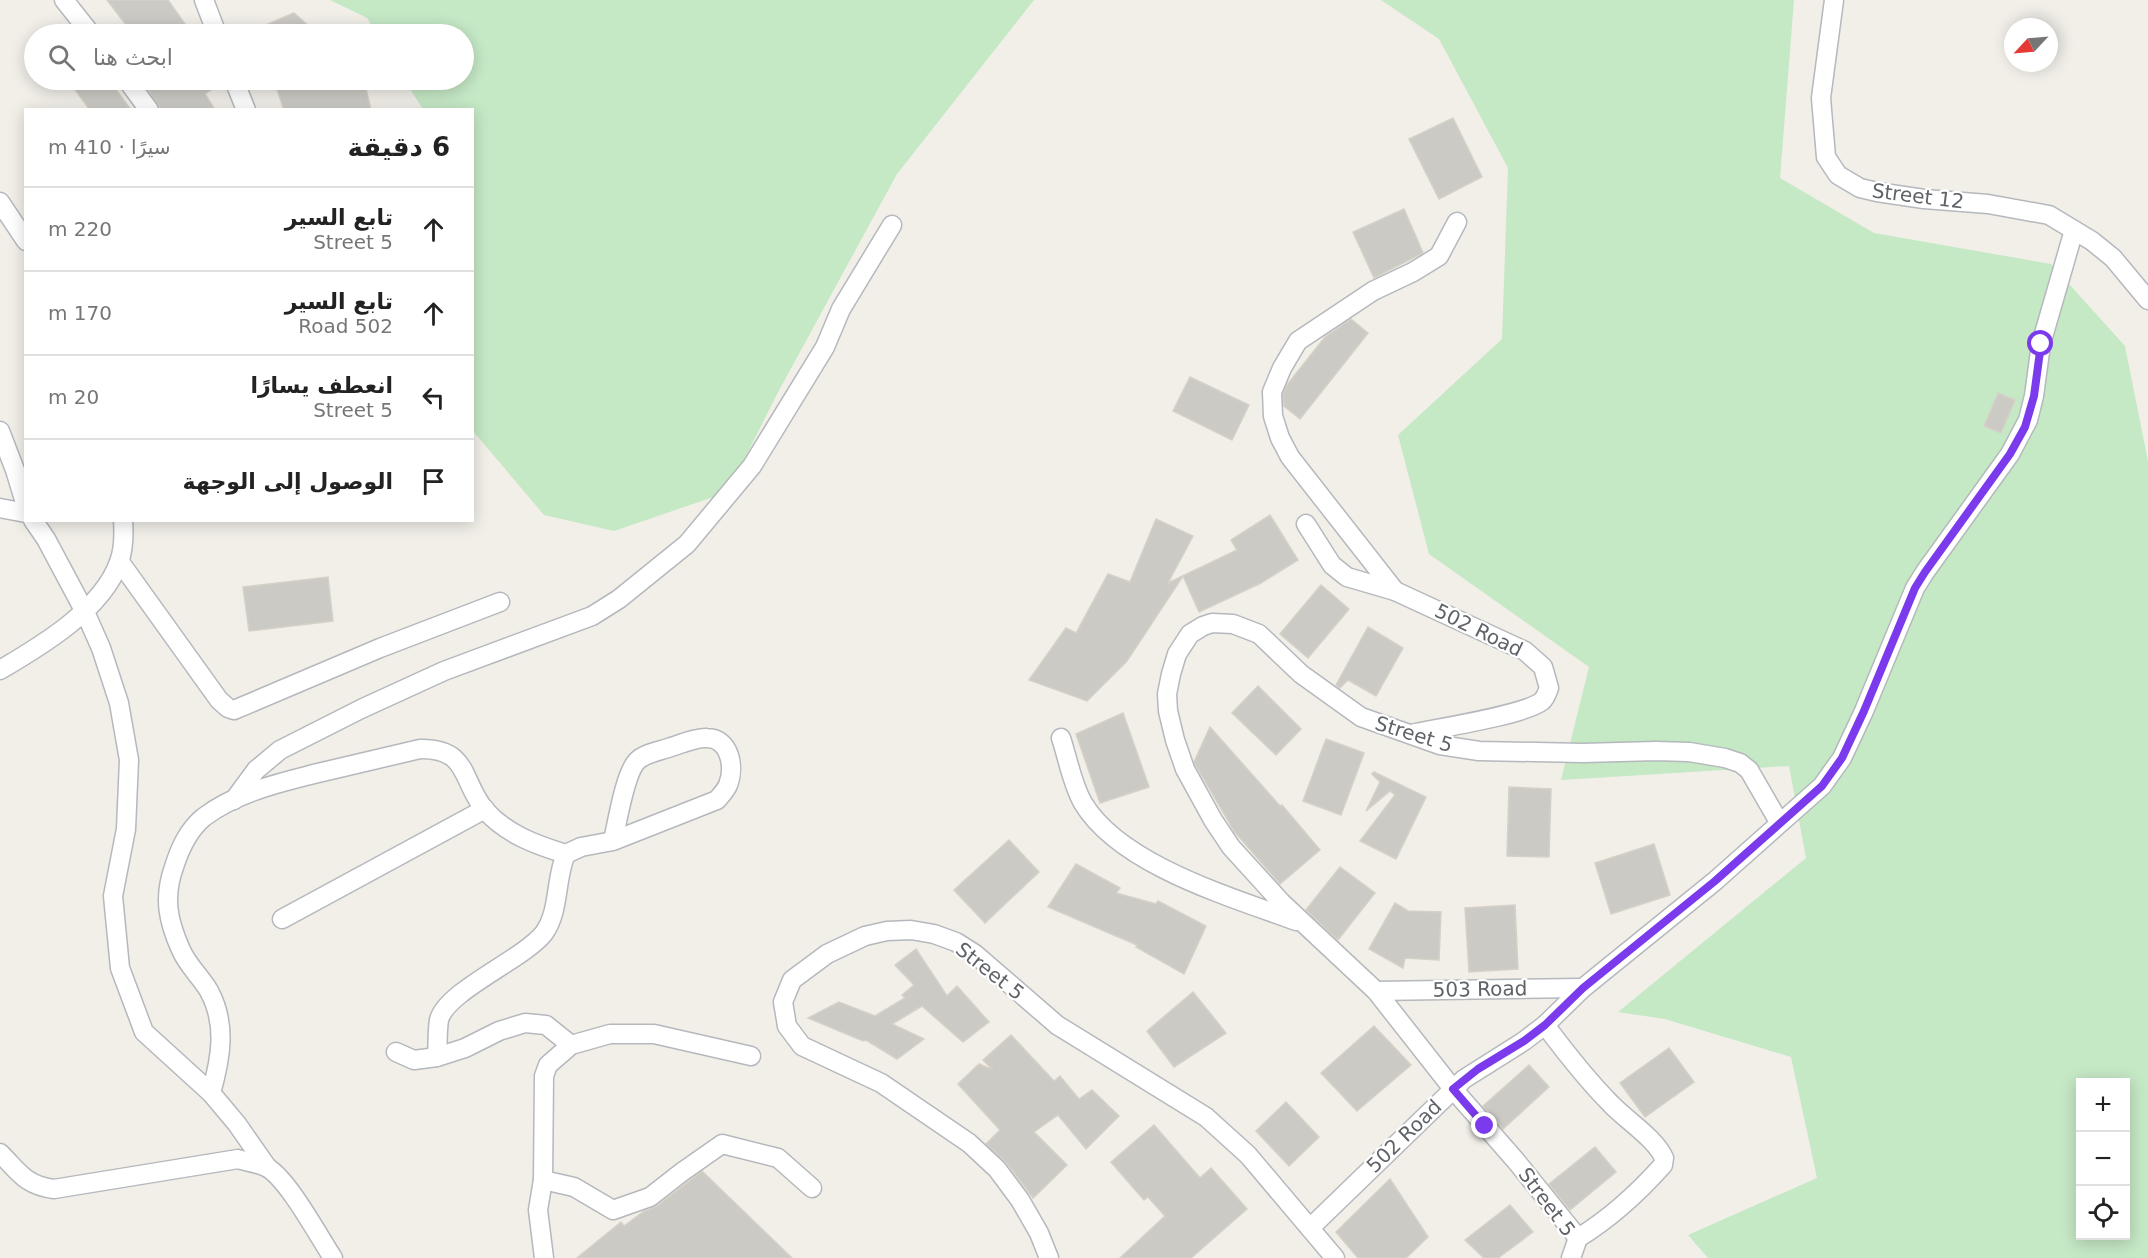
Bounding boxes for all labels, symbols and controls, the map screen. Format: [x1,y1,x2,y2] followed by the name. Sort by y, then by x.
[2004,18,2058,72] north arrow
[24,24,474,90] search box
[45,41,78,74] icon: search
[93,45,173,70] text: ابحث هنا
[347,132,450,162] text: 6 دقيقة
[48,135,171,159] text: سيرًا · 410 m
[1871,178,1965,214] street label: Street 12
[285,205,393,230] text: تابع السير
[417,213,450,246] icon: ahead
[48,217,112,241] text: 220 m
[313,230,393,254] text: Street 5
[285,289,393,314] text: تابع السير
[417,297,450,330] icon: ahead
[48,301,112,325] text: 170 m
[298,314,393,338] text: 502 Road
[2027,330,2053,356] route start
[250,373,393,398] text: انعطف يسارًا
[417,381,450,414] icon: left
[48,385,99,409] text: 20 m
[313,398,393,422] text: Street 5
[417,465,450,498] icon: arrive
[183,469,393,494] text: الوصول إلى الوجهة
[1431,598,1527,662] street label: 502 Road
[1372,711,1456,757] street label: Street 5
[951,937,1029,1005] street label: Street 5
[1432,976,1528,1002] street label: 503 Road
[2076,1078,2130,1240] map controls
[2076,1078,2130,1132] button: +
[1362,1094,1446,1178] street label: 502 Road
[1471,1112,1497,1138] route end
[2076,1132,2130,1186] button: −
[1513,1163,1581,1241] street label: Street 5
[2076,1186,2130,1240] button: locate

